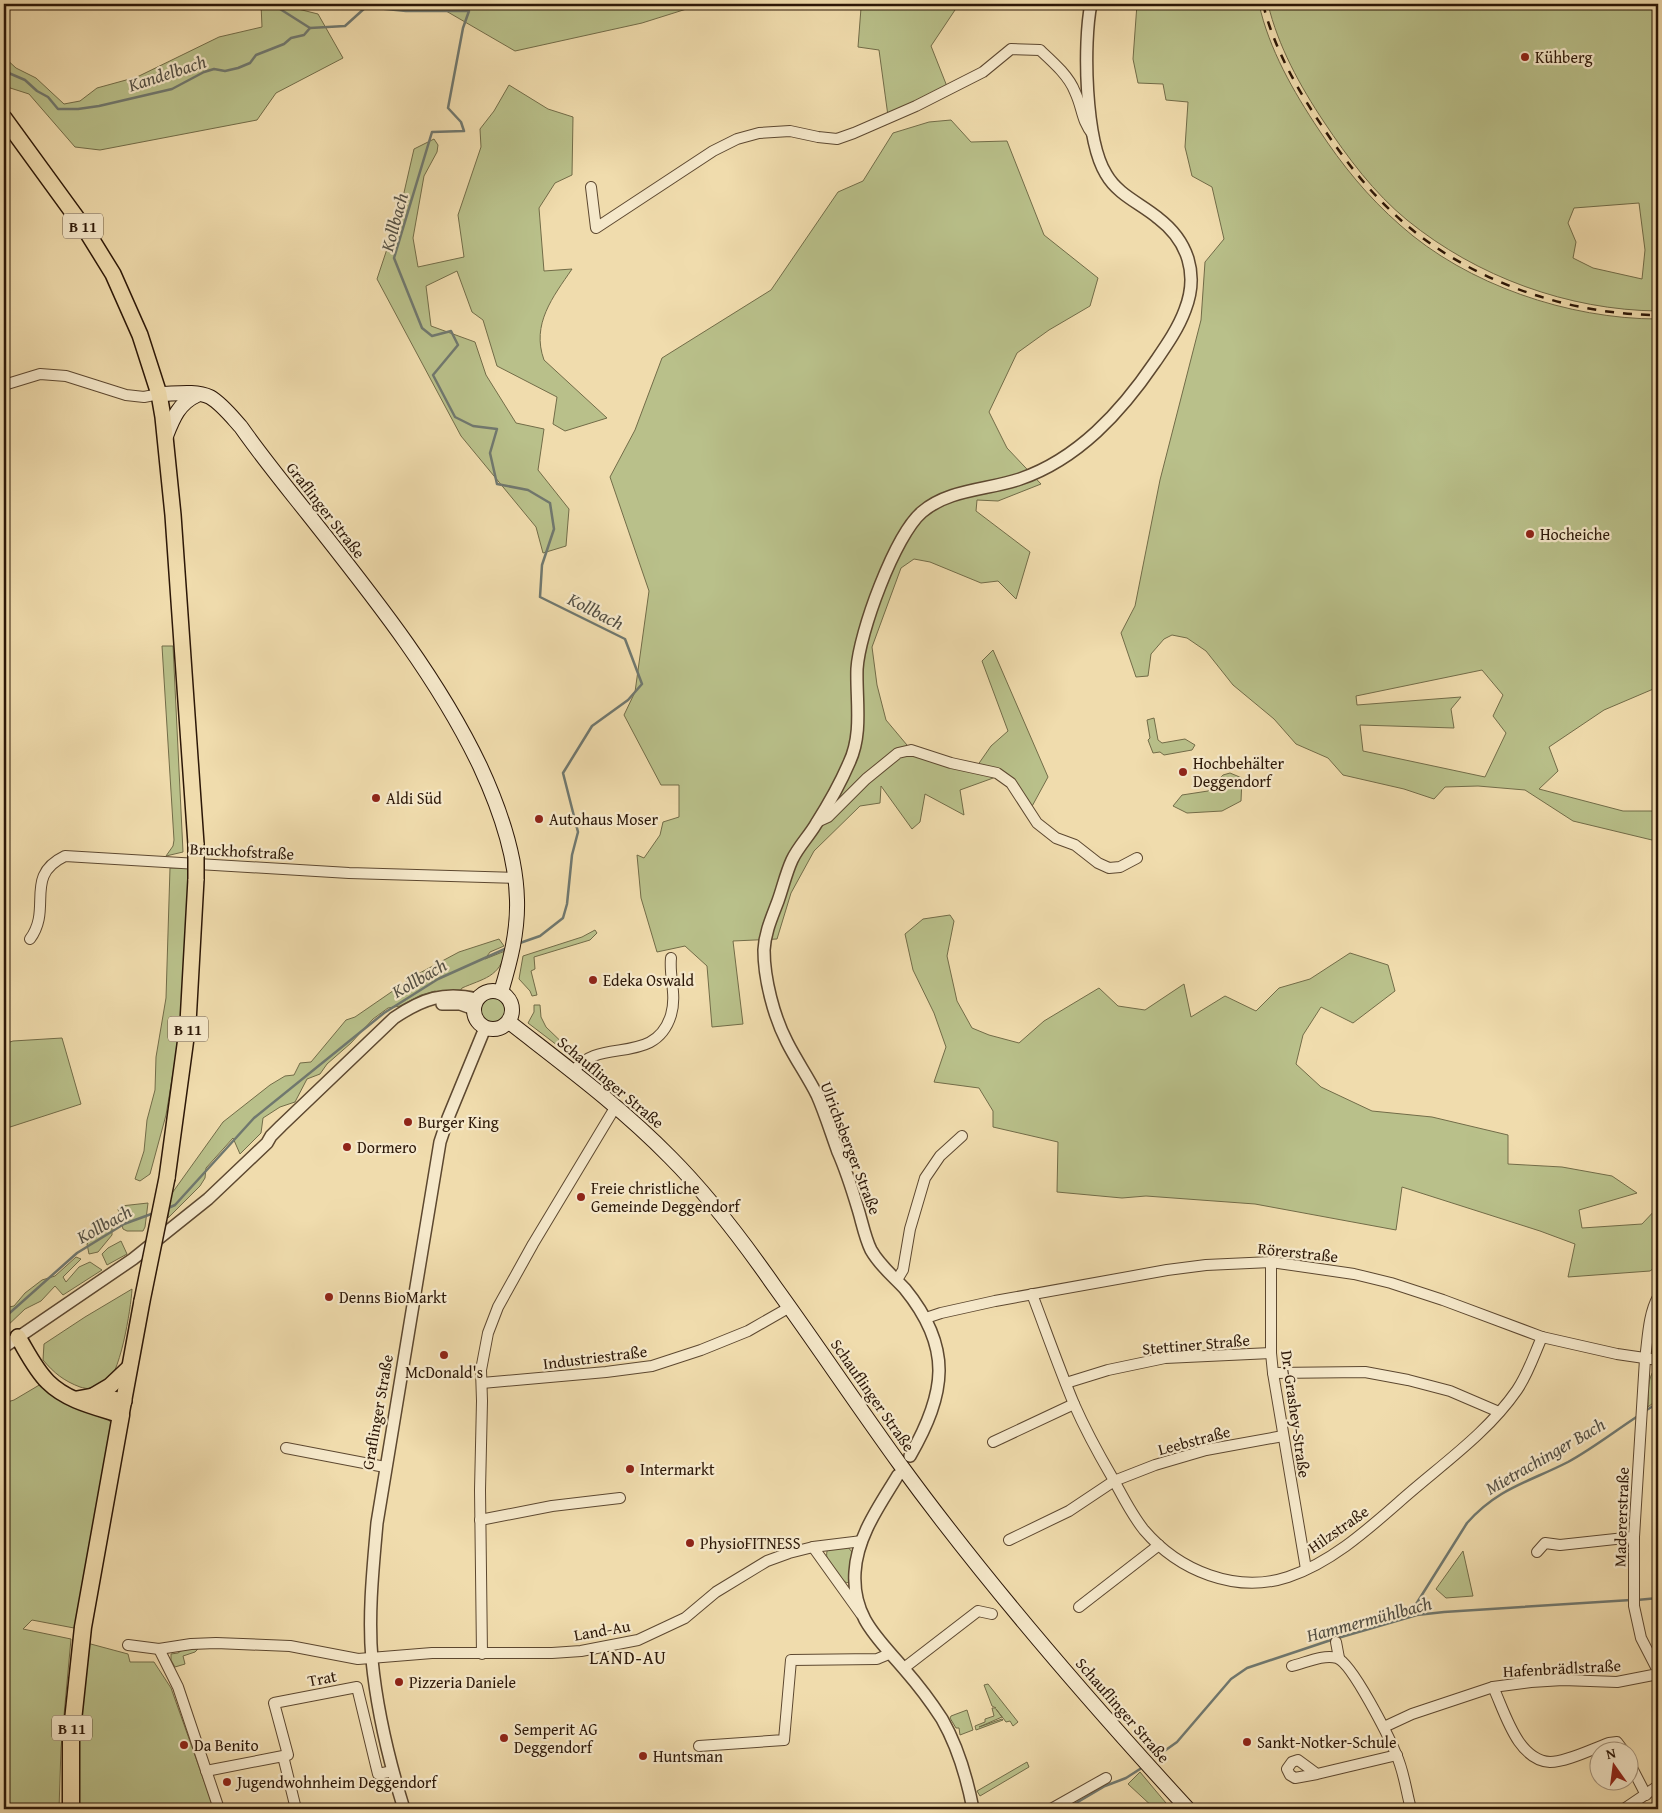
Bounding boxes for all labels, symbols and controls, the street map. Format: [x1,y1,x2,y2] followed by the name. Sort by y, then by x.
[1535,45,1592,69] place label: Kühberg
[124,48,210,99] water label: Kandelbach
[1519,51,1531,63] marker: Kühberg
[373,190,415,255] water label: Kollbach
[63,214,103,238] road number: B 11
[281,457,371,563] street label: Graflinger Straße
[1540,522,1610,546] place label: Hocheiche
[1524,528,1536,540] marker: Hocheiche
[562,585,629,637] water label: Kollbach
[1193,751,1285,793] place label: Hochbehälter Deggendorf
[1177,766,1189,778] marker: Hochbehälter Deggendorf
[386,786,442,810] place label: Aldi Süd
[370,792,382,804] marker: Aldi Süd
[549,807,658,831] place label: Autohaus Moser
[533,813,545,825] marker: Autohaus Moser
[189,836,295,866] street label: Bruckhofstraße
[386,951,452,1005] water label: Kollbach
[603,968,695,992] place label: Edeka Oswald
[587,974,599,986] marker: Edeka Oswald
[168,1016,208,1042] road number: B 11
[552,1030,670,1134] street label: Schauflinger Straße
[815,1078,887,1218] street label: Ulrichsberger Straße
[418,1110,499,1134] place label: Burger King
[402,1116,414,1128] marker: Burger King
[357,1135,417,1159] place label: Dormero
[341,1141,353,1153] marker: Dormero
[591,1176,742,1218] place label: Freie christliche Gemeinde Deggendorf
[575,1191,587,1203] marker: Freie christliche Gemeinde Deggendorf
[71,1198,137,1251] water label: Kollbach
[1257,1236,1339,1268] street label: Rörerstraße
[339,1285,447,1309] place label: Denns BioMarkt
[323,1291,335,1303] marker: Denns BioMarkt
[1141,1327,1251,1361] street label: Stettiner Straße
[825,1334,921,1456] street label: Schauflinger Straße
[542,1339,648,1375] street label: Industriestraße
[438,1349,450,1361] marker: McDonald's
[1275,1349,1317,1479] street label: Dr.-Grashey-Straße
[355,1353,399,1471] street label: Graflinger Straße
[405,1360,483,1384] place label: McDonald's
[1480,1411,1610,1501] water label: Mietrachinger Bach
[1155,1419,1233,1461] street label: Leebstraße
[640,1457,715,1481] place label: Intermarkt
[624,1463,636,1475] marker: Intermarkt
[1607,1467,1635,1567] street label: Madererstraße
[1303,1499,1373,1559] street label: Hilzstraße
[700,1531,801,1555] place label: PhysioFITNESS
[684,1537,696,1549] marker: PhysioFITNESS
[1302,1589,1435,1649] water label: Hammermühlbach
[572,1613,632,1647] street label: Land-Au
[589,1644,667,1671] district label: LAND-AU
[1070,1652,1176,1768] street label: Schauflinger Straße
[1502,1653,1622,1683] street label: Hafenbrädlstraße
[306,1663,339,1693] street label: Trat
[409,1670,516,1694] place label: Pizzeria Daniele
[393,1676,405,1688] marker: Pizzeria Daniele
[52,1716,92,1740] road number: B 11
[514,1717,598,1759] place label: Semperit AG Deggendorf
[1257,1730,1397,1754] place label: Sankt-Notker-Schule
[498,1732,510,1744] marker: Semperit AG Deggendorf
[194,1733,259,1757] place label: Da Benito
[1241,1736,1253,1748] marker: Sankt-Notker-Schule
[178,1739,190,1751] marker: Da Benito
[1590,1740,1640,1790] north arrow
[1604,1742,1618,1764] text: N
[653,1744,723,1768] place label: Huntsman
[637,1750,649,1762] marker: Huntsman
[235,1770,438,1794] place label: Jugendwohnheim Deggendorf
[221,1776,233,1788] marker: Jugendwohnheim Deggendorf

